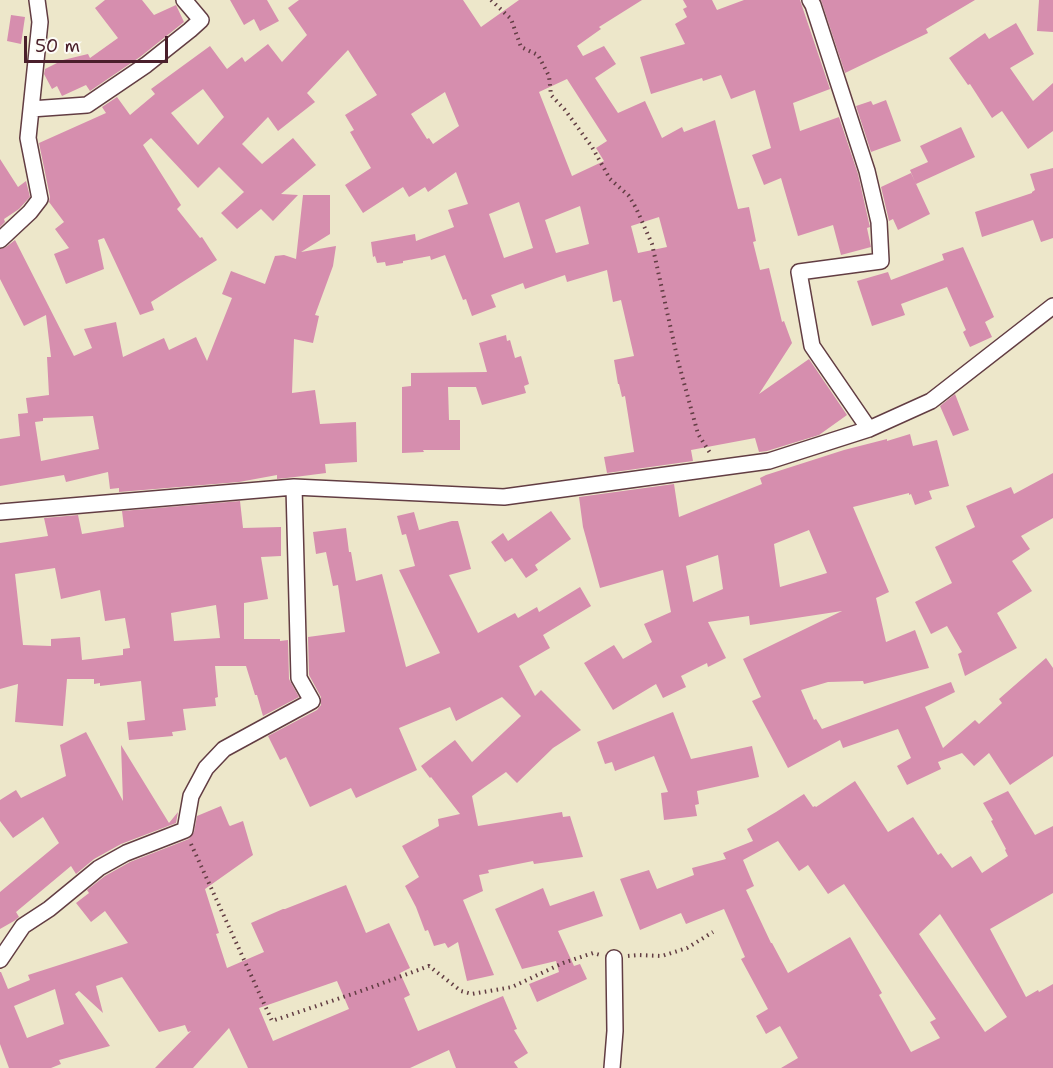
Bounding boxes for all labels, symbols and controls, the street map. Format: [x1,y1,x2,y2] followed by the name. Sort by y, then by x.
[27,24,171,62] scale bar
[35,34,80,58] text: 50 m

